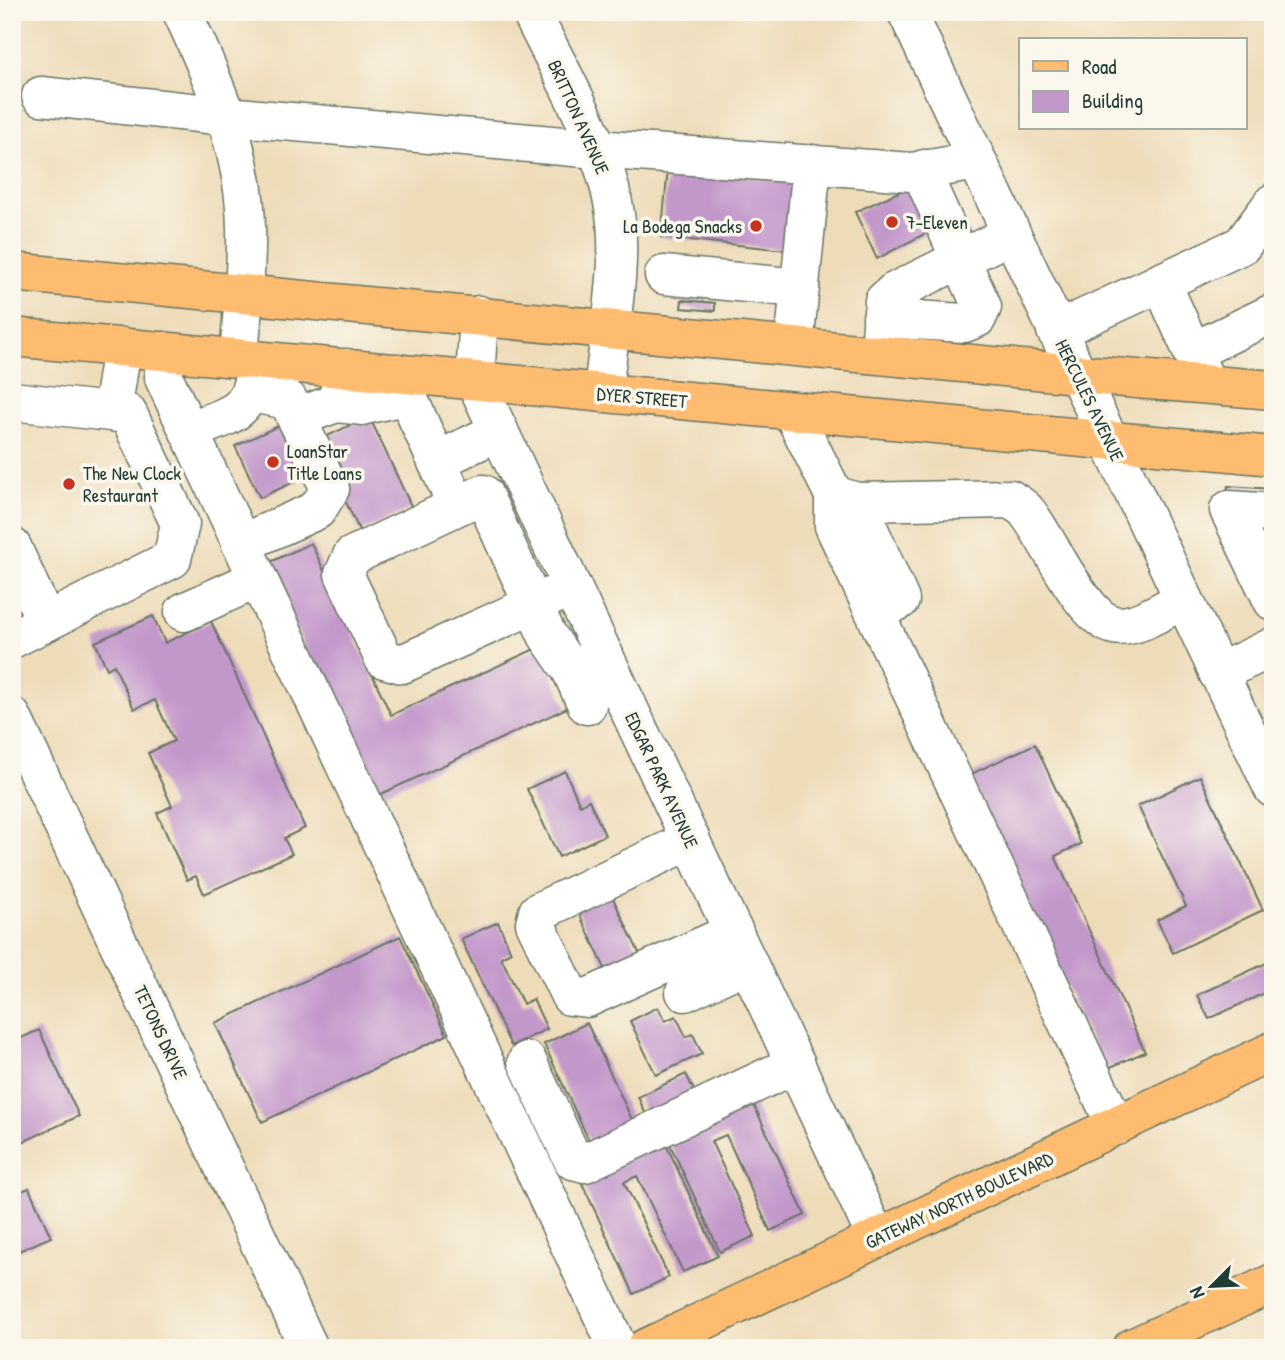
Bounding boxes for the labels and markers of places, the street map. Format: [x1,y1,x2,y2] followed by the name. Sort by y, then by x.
[906,209,968,235] place label: 7-Eleven
[623,213,742,239] place label: La Bodega Snacks
[884,214,900,230] marker: 7-Eleven
[748,218,764,234] marker: La Bodega Snacks
[287,438,362,486] place label: LoanStar Title Loans
[265,454,281,470] marker: LoanStar Title Loans
[83,460,181,508] place label: The New Clock Restaurant
[61,476,77,492] marker: The New Clock Restaurant

